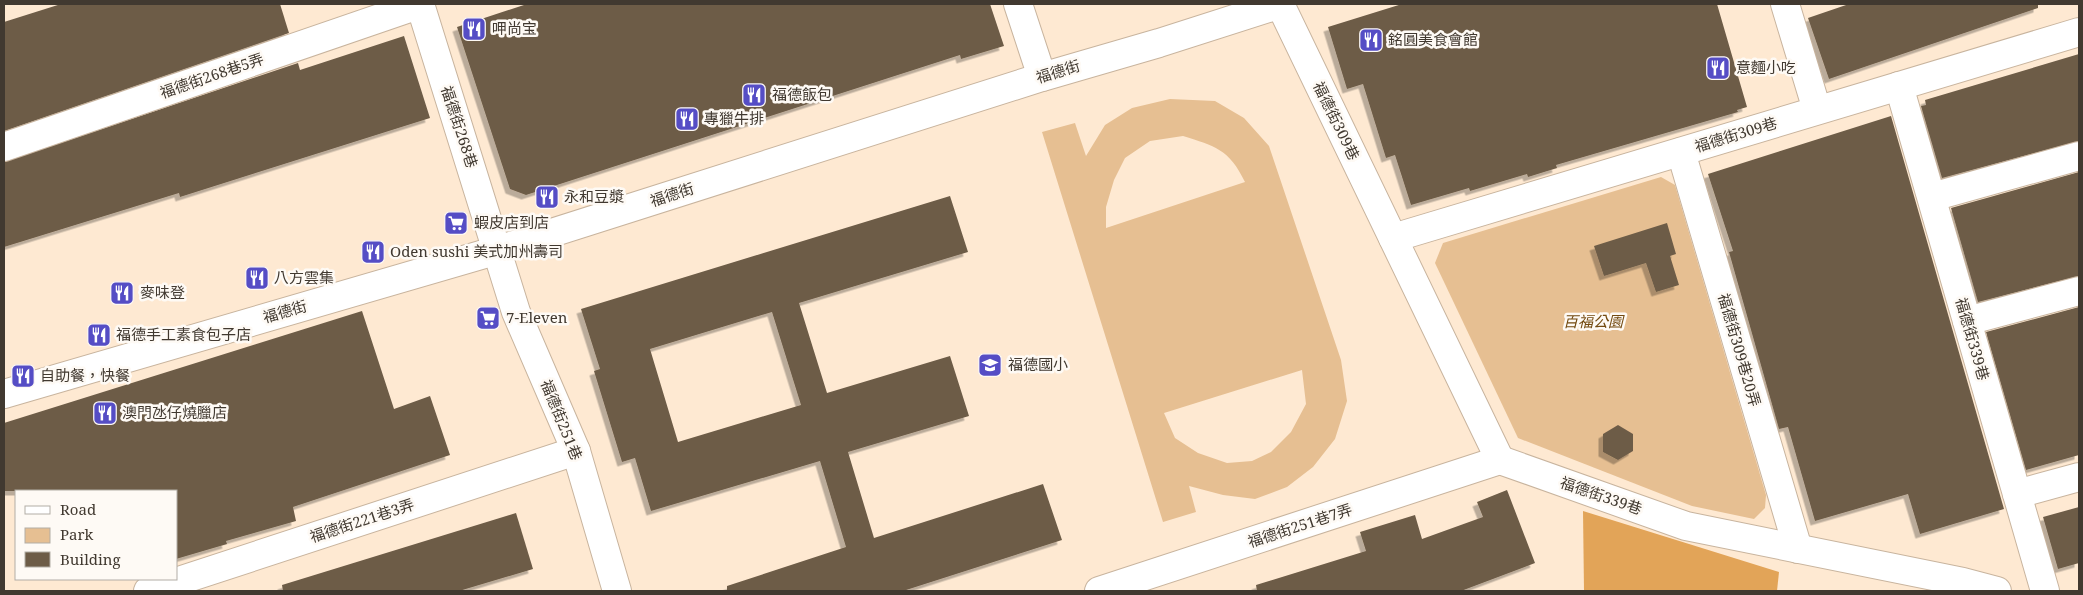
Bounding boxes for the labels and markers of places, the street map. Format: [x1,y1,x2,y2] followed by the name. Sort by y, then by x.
[461,16,487,42] restaurant icon: 呷尚宝
[492,18,537,38] place label: 呷尚宝
[1358,27,1384,53] restaurant icon: 銘圓美食會館
[1388,29,1478,49] place label: 銘圓美食會館
[1705,55,1731,81] restaurant icon: 意麵小吃
[1736,57,1796,77] place label: 意麵小吃
[741,82,767,108] restaurant icon: 福德飯包
[772,84,832,104] place label: 福德飯包
[674,106,700,132] restaurant icon: 專獵牛排
[704,108,764,128] place label: 專獵牛排
[534,184,560,210] restaurant icon: 永和豆漿
[564,186,624,206] place label: 永和豆漿
[443,210,469,236] supermarket icon: 蝦皮店到店
[474,212,549,232] place label: 蝦皮店到店
[360,239,386,265] restaurant icon: Oden sushi 美式加州壽司
[390,241,563,261] place label: Oden sushi 美式加州壽司
[244,265,270,291] restaurant icon: 八方雲集
[274,267,334,287] place label: 八方雲集
[109,280,135,306] restaurant icon: 麥味登
[140,282,185,302] place label: 麥味登
[475,305,501,331] supermarket icon: 7-Eleven
[506,307,568,327] place label: 7-Eleven
[86,322,112,348] restaurant icon: 福德手工素食包子店
[116,324,251,344] place label: 福德手工素食包子店
[977,352,1003,378] school or university icon: 福德國小
[1008,354,1068,374] place label: 福德國小
[10,363,36,389] restaurant icon: 自助餐，快餐
[40,365,130,385] place label: 自助餐，快餐
[92,400,118,426] restaurant icon: 澳門氹仔燒臘店
[122,402,227,422] place label: 澳門氹仔燒臘店

